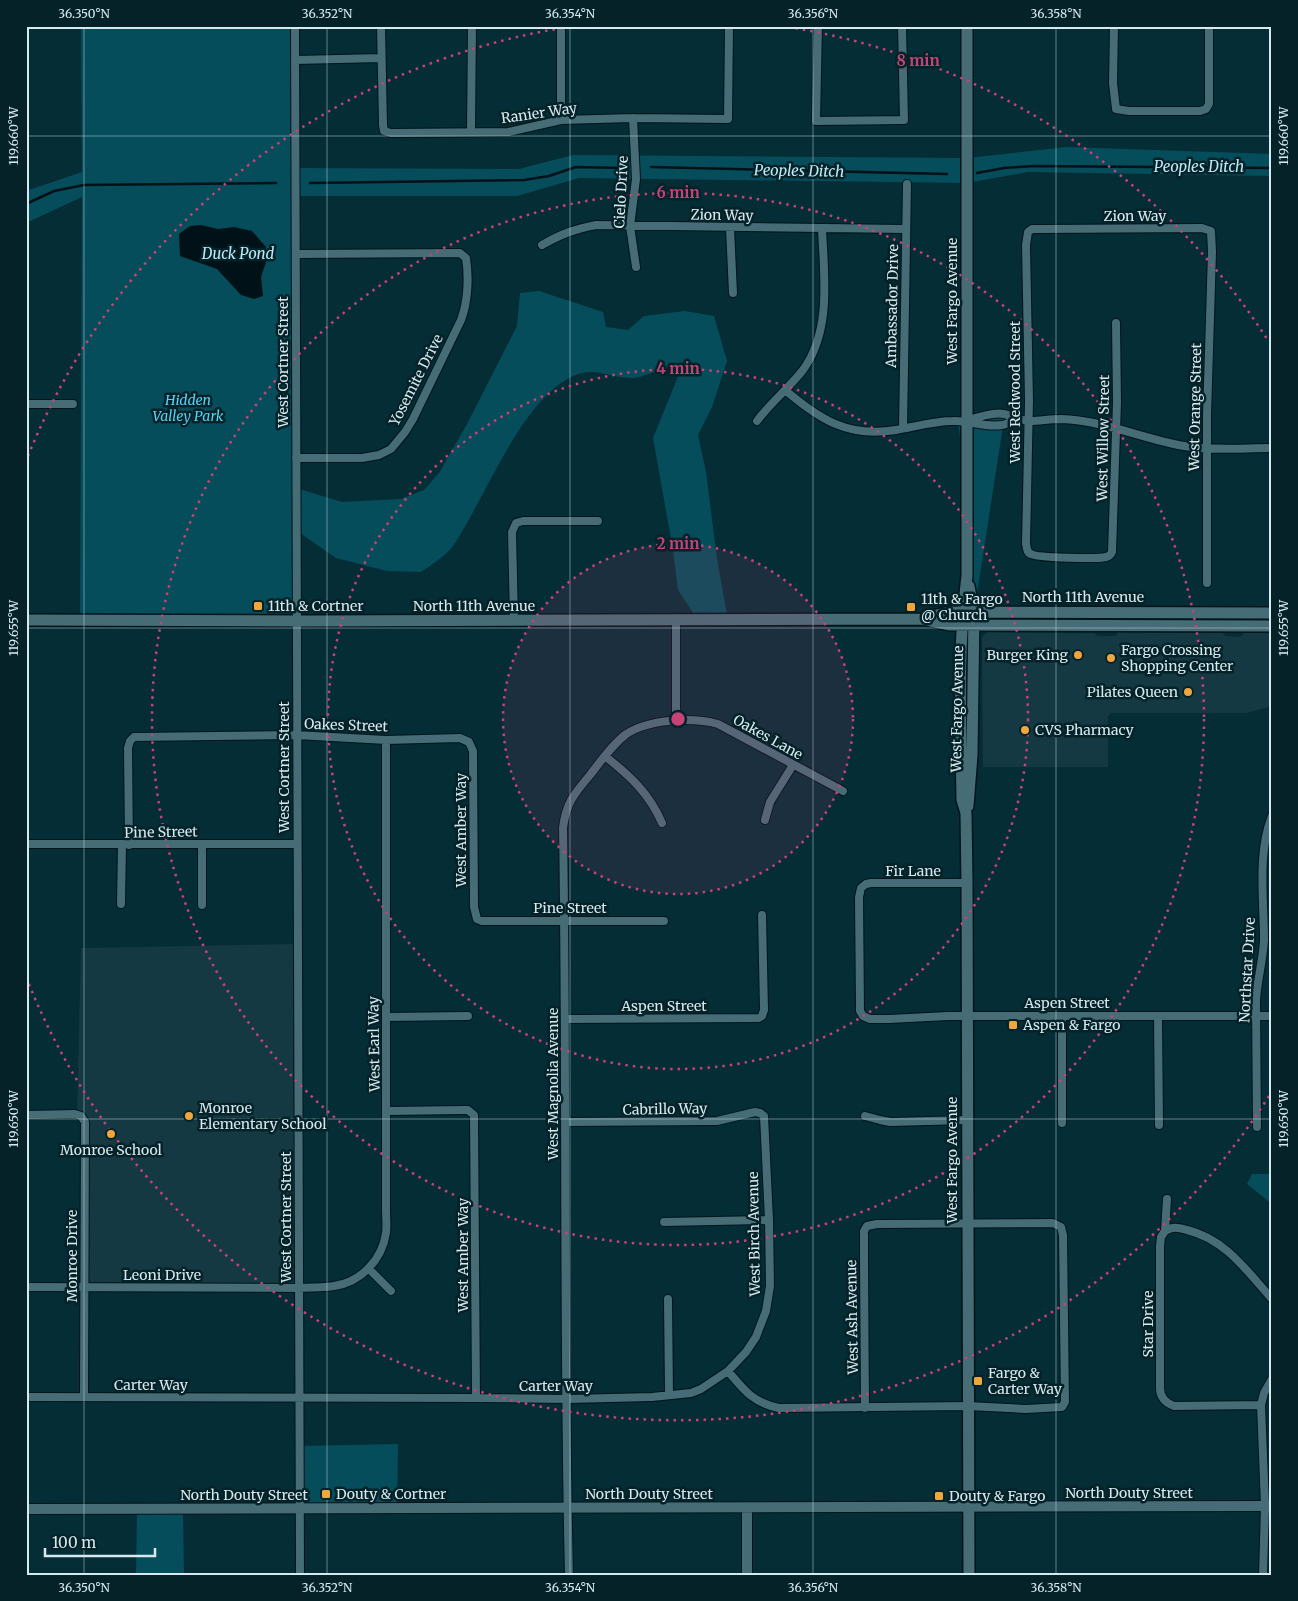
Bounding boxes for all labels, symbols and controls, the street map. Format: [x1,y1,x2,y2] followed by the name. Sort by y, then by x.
[58,6,110,21] text: 36.350°N
[302,6,353,21] text: 36.352°N
[545,6,596,21] text: 36.354°N
[788,6,839,21] text: 36.356°N
[1031,6,1082,21] text: 36.358°N
[896,51,940,70] text: 8 min
[500,99,579,127] street label: Ranier Way
[6,106,21,165] text: 119.660°W
[1276,106,1291,165] text: 119.660°W
[610,155,632,229] street label: Cielo Drive
[1154,157,1244,176] water label: Peoples Ditch
[754,160,844,181] water label: Peoples Ditch
[656,183,700,202] text: 6 min
[690,205,754,225] street label: Zion Way
[1104,207,1167,225] street label: Zion Way
[943,238,961,365] street label: West Fargo Avenue
[201,244,275,263] water label: Duck Pond
[882,244,902,369] street label: Ambassador Drive
[274,296,292,429] street label: West Cortner Street
[1006,320,1024,464] street label: West Redwood Street
[385,331,447,430] street label: Yosemite Drive
[1185,342,1205,472] street label: West Orange Street
[656,359,700,378] text: 4 min
[1093,374,1113,503] street label: West Willow Street
[153,391,224,425] park label: Hidden Valley Park
[657,534,699,553] text: 2 min
[1022,588,1144,606] street label: North 11th Avenue
[921,590,1003,624] place label: 11th & Fargo @ Church
[268,597,364,615] place label: 11th & Cortner
[413,597,535,615] street label: North 11th Avenue
[6,599,21,656] text: 119.655°W
[1276,599,1291,656] text: 119.655°W
[252,600,264,612] marker: 11th & Cortner
[905,601,917,613] marker: 11th & Fargo @ Church
[1121,641,1233,675] place label: Fargo Crossing Shopping Center
[947,645,967,774] street label: West Fargo Avenue
[987,646,1069,664] place label: Burger King
[1072,649,1084,661] marker: Burger King
[1105,652,1117,664] marker: Fargo Crossing Shopping Center
[1087,683,1178,701] place label: Pilates Queen
[1182,686,1194,698] marker: Pilates Queen
[275,701,293,834] street label: West Cortner Street
[669,710,687,728] centre of rings
[730,710,806,764] street label: Oakes Lane
[304,715,389,735] street label: Oakes Street
[1035,721,1135,739] place label: CVS Pharmacy
[1019,724,1031,736] marker: CVS Pharmacy
[452,772,470,888] street label: West Amber Way
[124,822,198,842] street label: Pine Street
[885,862,941,880] street label: Fir Lane
[533,899,607,917] street label: Pine Street
[1235,917,1259,1023] street label: Northstar Drive
[1023,994,1110,1012] street label: Aspen Street
[364,995,384,1093] street label: West Earl Way
[620,997,707,1015] street label: Aspen Street
[544,1008,562,1161] street label: West Magnolia Avenue
[1022,1016,1120,1034] place label: Aspen & Fargo
[1007,1019,1019,1031] marker: Aspen & Fargo
[6,1089,21,1148] text: 119.650°W
[1276,1089,1291,1148] text: 119.650°W
[943,1097,961,1224] street label: West Fargo Avenue
[199,1099,327,1133] place label: Monroe Elementary School
[622,1099,708,1119] street label: Cabrillo Way
[183,1110,195,1122] marker: Monroe Elementary School
[105,1128,117,1140] marker: Monroe School
[60,1141,163,1159] place label: Monroe School
[277,1151,295,1284] street label: West Cortner Street
[744,1171,764,1298] street label: West Birch Avenue
[454,1197,472,1313] street label: West Amber Way
[63,1210,81,1302] street label: Monroe Drive
[842,1260,862,1375] street label: West Ash Avenue
[123,1266,201,1284] street label: Leoni Drive
[1139,1290,1157,1358] street label: Star Drive
[988,1364,1063,1398] place label: Fargo & Carter Way
[972,1375,984,1387] marker: Fargo & Carter Way
[114,1376,189,1394] street label: Carter Way
[519,1377,594,1395] street label: Carter Way
[1065,1484,1193,1502] street label: North Douty Street
[336,1485,446,1503] place label: Douty & Cortner
[585,1485,713,1503] street label: North Douty Street
[180,1486,308,1504] street label: North Douty Street
[949,1487,1046,1505] place label: Douty & Fargo
[320,1488,332,1500] marker: Douty & Cortner
[933,1490,945,1502] marker: Douty & Fargo
[45,1526,155,1558] scale bar
[52,1533,96,1552] text: 100 m
[58,1580,110,1595] text: 36.350°N
[302,1580,353,1595] text: 36.352°N
[545,1580,596,1595] text: 36.354°N
[788,1580,839,1595] text: 36.356°N
[1031,1580,1082,1595] text: 36.358°N

